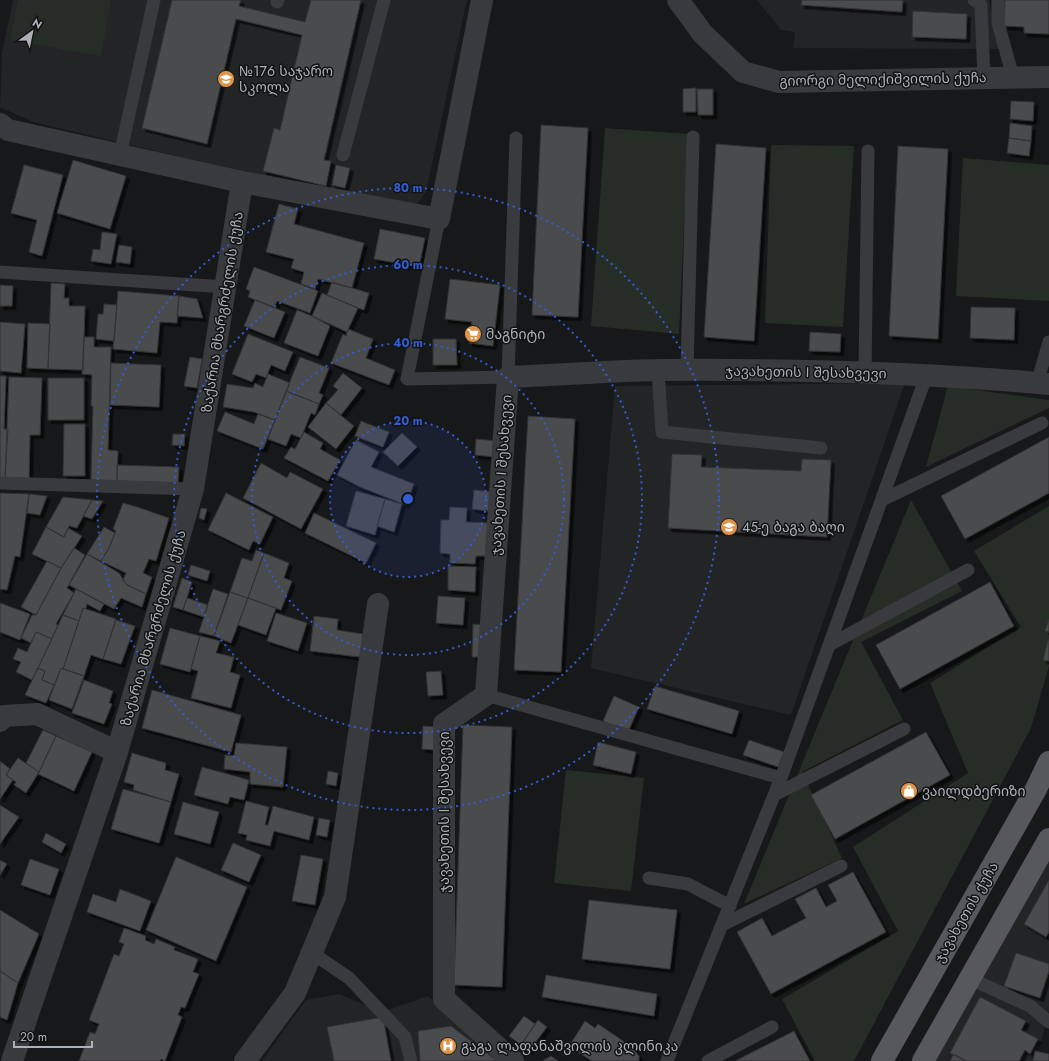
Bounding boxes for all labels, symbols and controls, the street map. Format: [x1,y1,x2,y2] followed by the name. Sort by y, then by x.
[12,12,52,52] north arrow
[29,15,45,33] text: N
[239,61,333,97] place label: №176 საჯარო სკოლა
[779,67,987,91] street label: გიორგი მელიქიშვილის ქუჩა
[216,69,236,89] school or university icon: №176 საჯარო სკოლა
[394,179,423,197] text: 80 m
[196,210,248,414] street label: ზაქარია მხარგრძელის ქუჩა
[393,256,423,274] text: 60 m
[463,324,483,344] supermarket icon: მაგნიტი
[486,324,545,344] place label: მაგნიტი
[393,334,423,352] text: 40 m
[725,361,887,383] street label: ჯავახეთის I შესახვევი
[485,394,517,556] street label: ჯავახეთის I შესახვევი
[393,412,423,430] text: 20 m
[401,492,415,506] centre of rings
[719,517,739,537] school or university icon: 45-ე ბაგა ბაღი
[742,517,845,537] place label: 45-ე ბაგა ბაღი
[115,528,191,728] street label: ზაქარია მხარგრძელის ქუჩა
[434,731,454,893] street label: ჯავახეთის I შესახვევი
[899,781,919,801] shop icon: ვაილდბერიზი
[922,781,1026,801] place label: ვაილდბერიზი
[929,858,1003,966] street label: ჯავახეთის ქუჩა
[14,1023,92,1049] scale bar
[20,1028,47,1046] text: 20 m
[438,1036,458,1056] hospital icon: გაგა ლაფანაშვილის კლინიკა
[461,1036,678,1056] place label: გაგა ლაფანაშვილის კლინიკა

